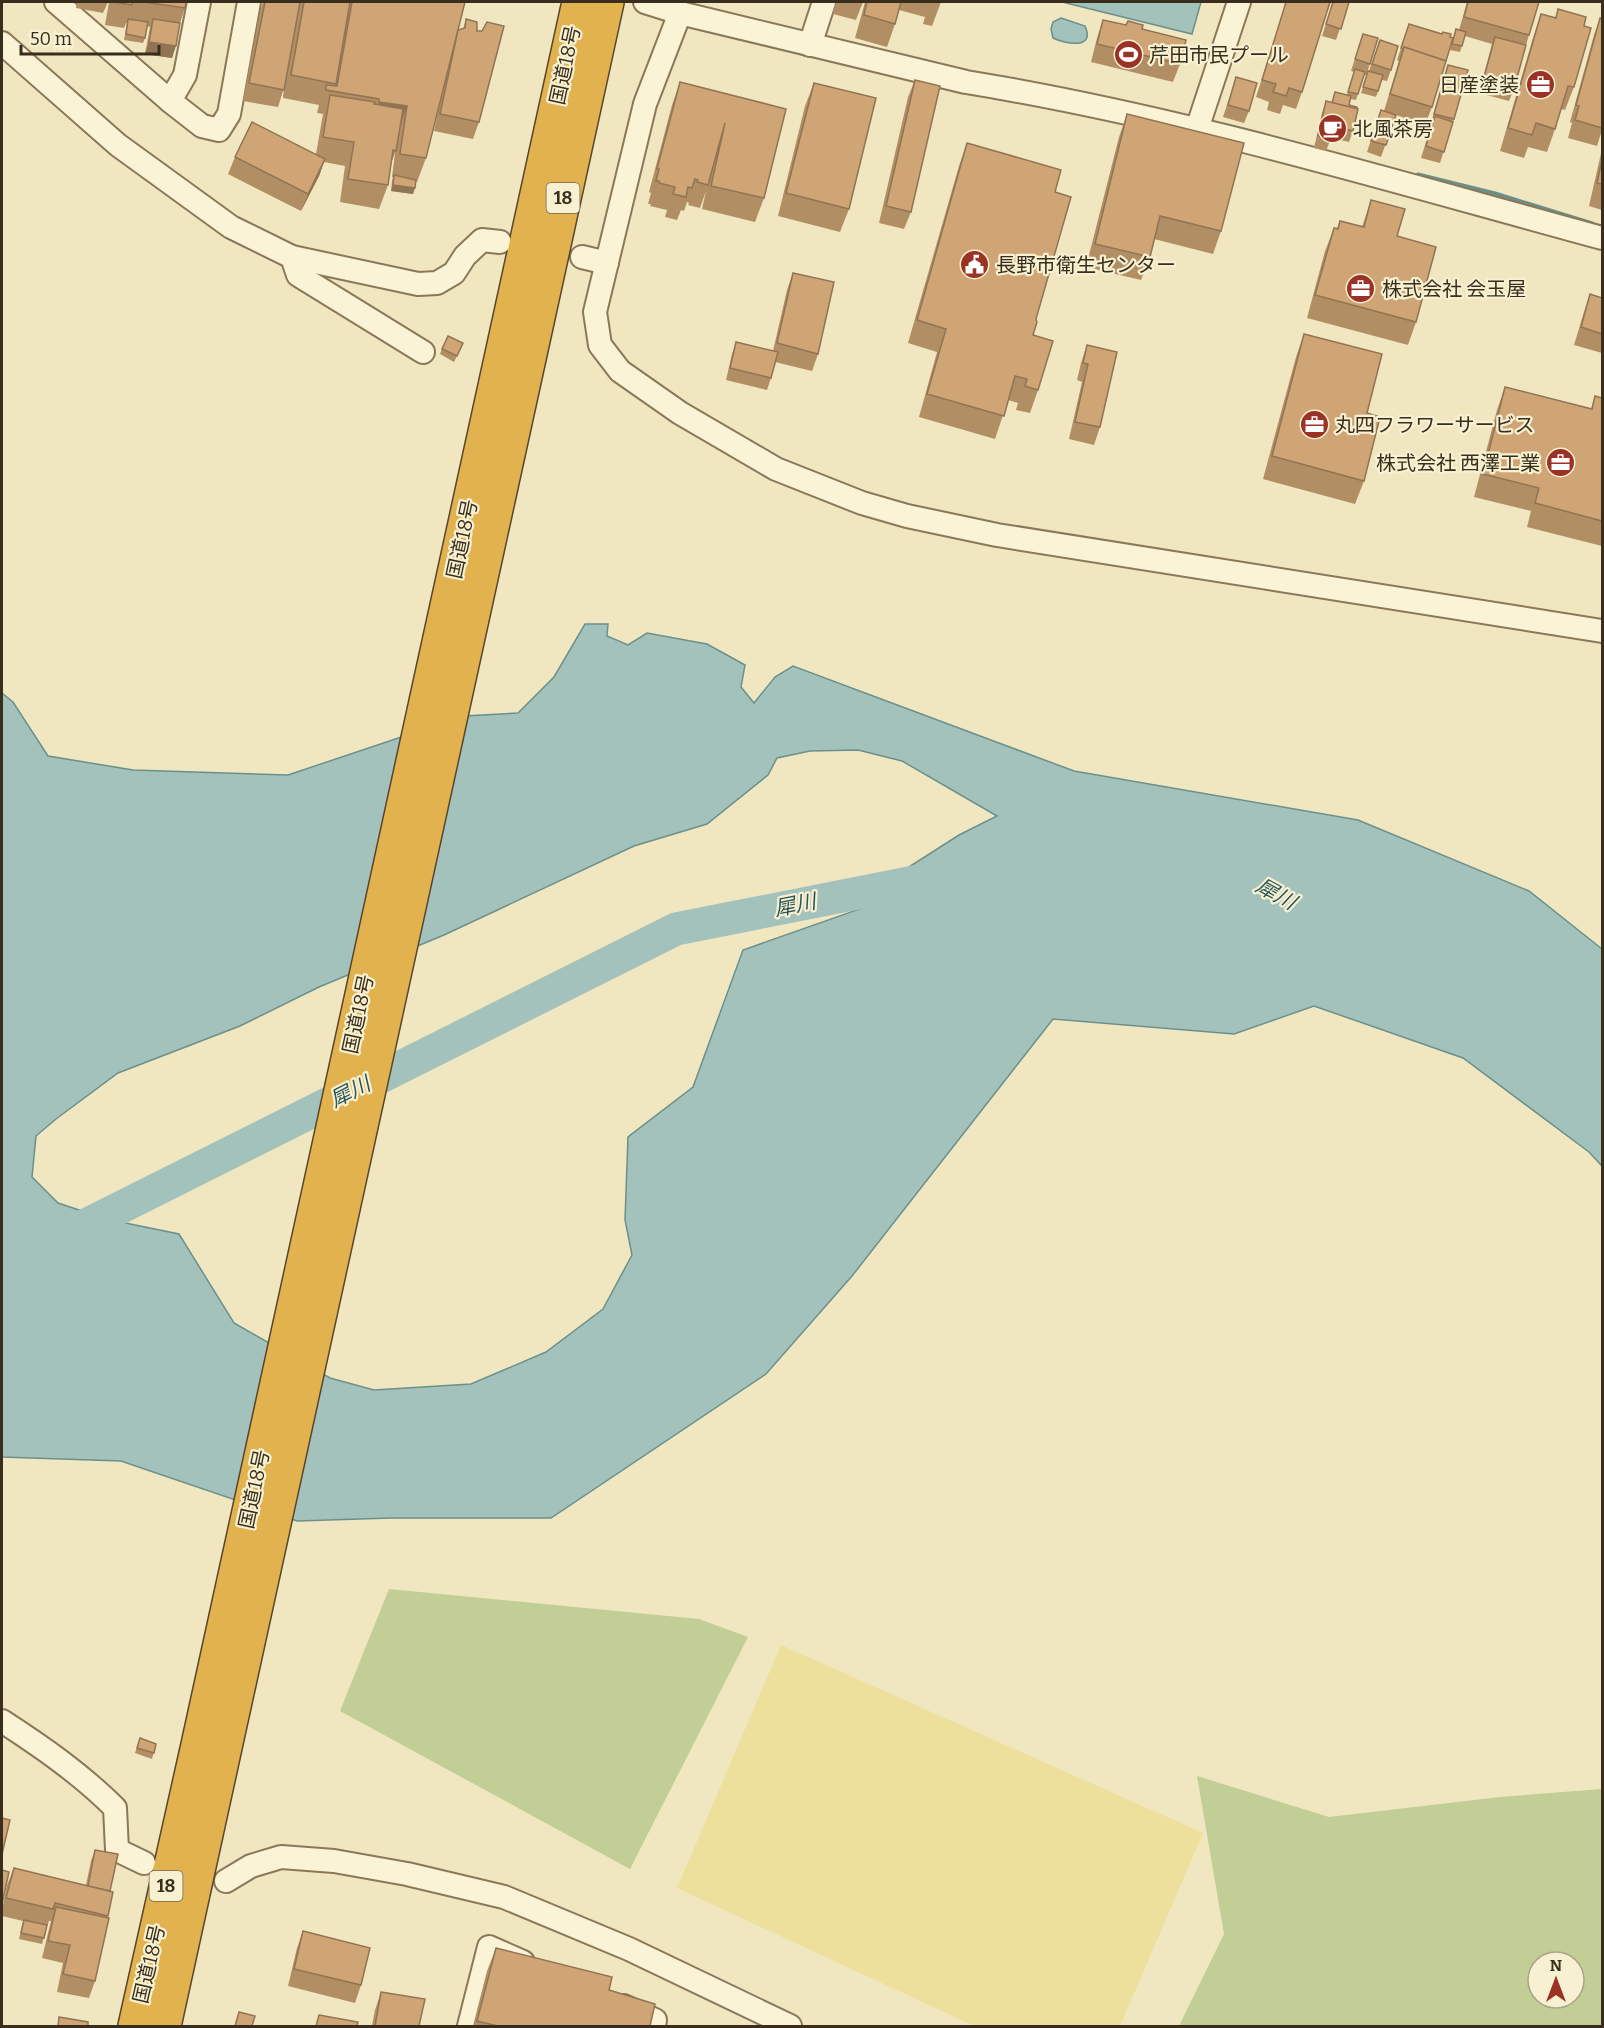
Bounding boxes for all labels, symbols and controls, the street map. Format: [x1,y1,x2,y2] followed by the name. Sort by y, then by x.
[21,18,159,56] scale bar
[545,23,585,107] street label: 国道18号
[30,28,72,50] text: 50 m
[1112,39,1144,71] sports icon: 芹田市民プール
[1149,43,1289,67] place label: 芹田市民プール
[1524,69,1556,101] office icon: 日産塗装
[1439,73,1519,97] place label: 日産塗装
[1316,113,1348,145] cafe icon: 北風茶房
[1353,117,1433,141] place label: 北風茶房
[546,183,580,213] road number: 18
[959,249,991,281] public building icon: 長野市衛生センター
[996,253,1176,277] place label: 長野市衛生センター
[1345,273,1377,305] office icon: 株式会社 会玉屋
[1382,277,1526,301] place label: 株式会社 会玉屋
[1298,409,1330,441] office icon: 丸四フラワーサービス
[1335,413,1535,437] place label: 丸四フラワーサービス
[1545,447,1577,479] office icon: 株式会社 西澤工業
[1376,451,1540,475] place label: 株式会社 西澤工業
[442,497,482,581] street label: 国道18号
[1251,872,1302,917] water label: 犀川
[772,888,820,922] water label: 犀川
[338,972,378,1056] street label: 国道18号
[325,1070,376,1113] water label: 犀川
[234,1447,274,1531] street label: 国道18号
[150,1871,182,1901] road number: 18
[128,1922,170,2006] street label: 国道18号
[1526,1950,1586,2010] north arrow
[1550,1956,1562,1975] text: N

